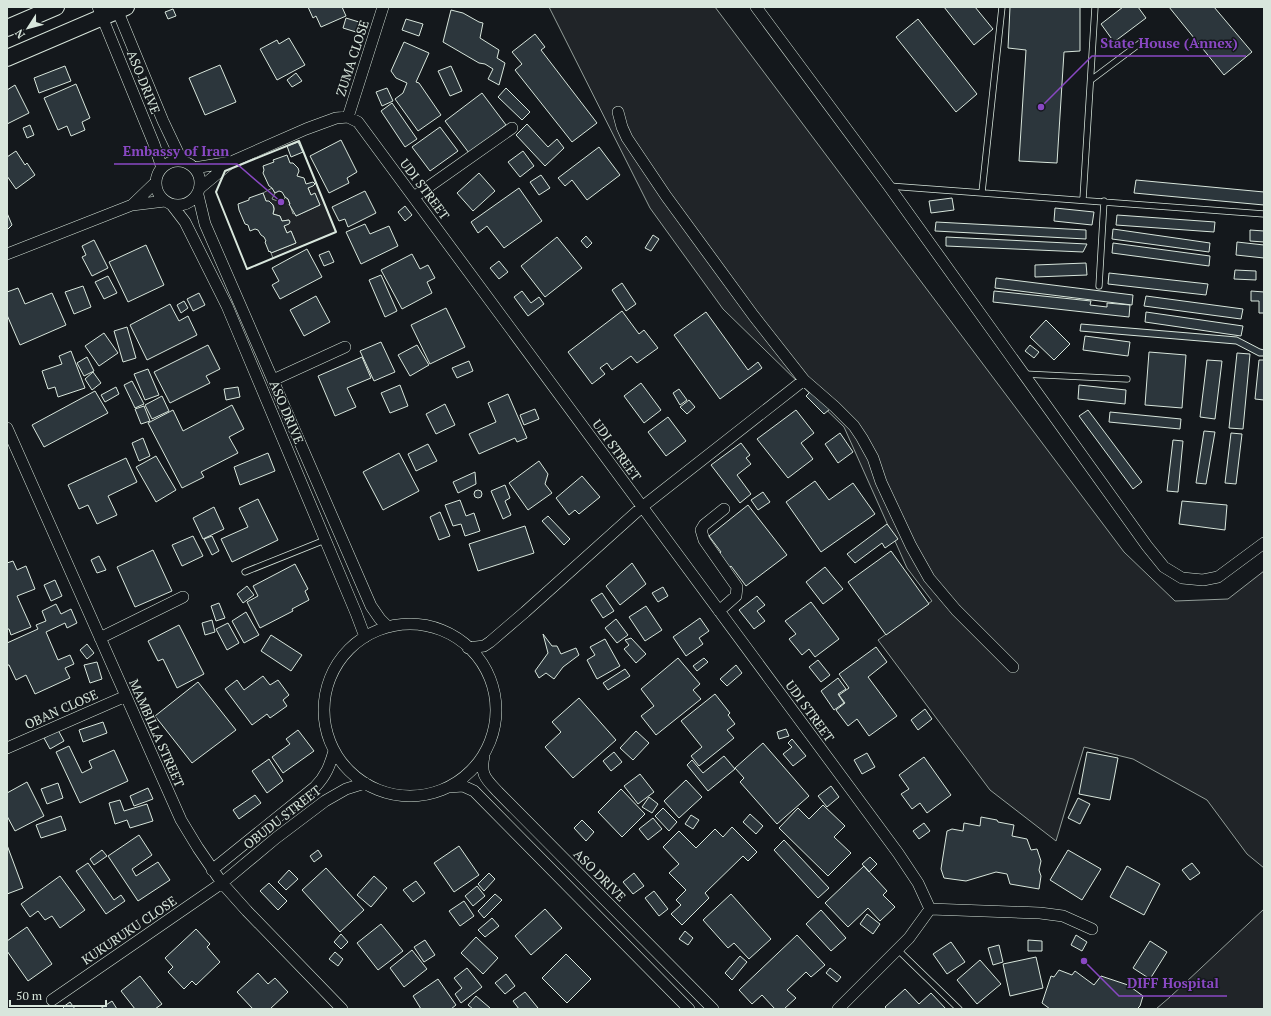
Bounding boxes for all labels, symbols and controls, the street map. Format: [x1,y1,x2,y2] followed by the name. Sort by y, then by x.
[8,8,48,48] north arrow
[331,18,373,98] street label: ZUMA CLOSE
[11,26,28,41] text: N
[1092,30,1246,56] callout: State House (Annex)
[1100,33,1238,52] text: State House (Annex)
[123,47,165,117] street label: ASO DRIVE
[114,138,237,164] callout: Embassy of Iran
[123,141,229,160] text: Embassy of Iran
[396,155,454,223] street label: UDI STREET
[266,378,308,446] street label: ASO DRIVE
[589,416,645,484] street label: UDI STREET
[125,676,189,790] street label: MAMBILLA STREET
[782,677,838,745] street label: UDI STREET
[21,685,101,733] street label: OBAN CLOSE
[239,781,325,853] street label: OBUDU STREET
[570,845,630,905] street label: ASO DRIVE
[78,892,180,968] street label: KUKURUKU CLOSE
[1119,970,1227,996] callout: DIFF Hospital
[1127,973,1219,992] text: DIFF Hospital
[10,982,106,1008] scale bar
[16,988,43,1003] text: 50 m

